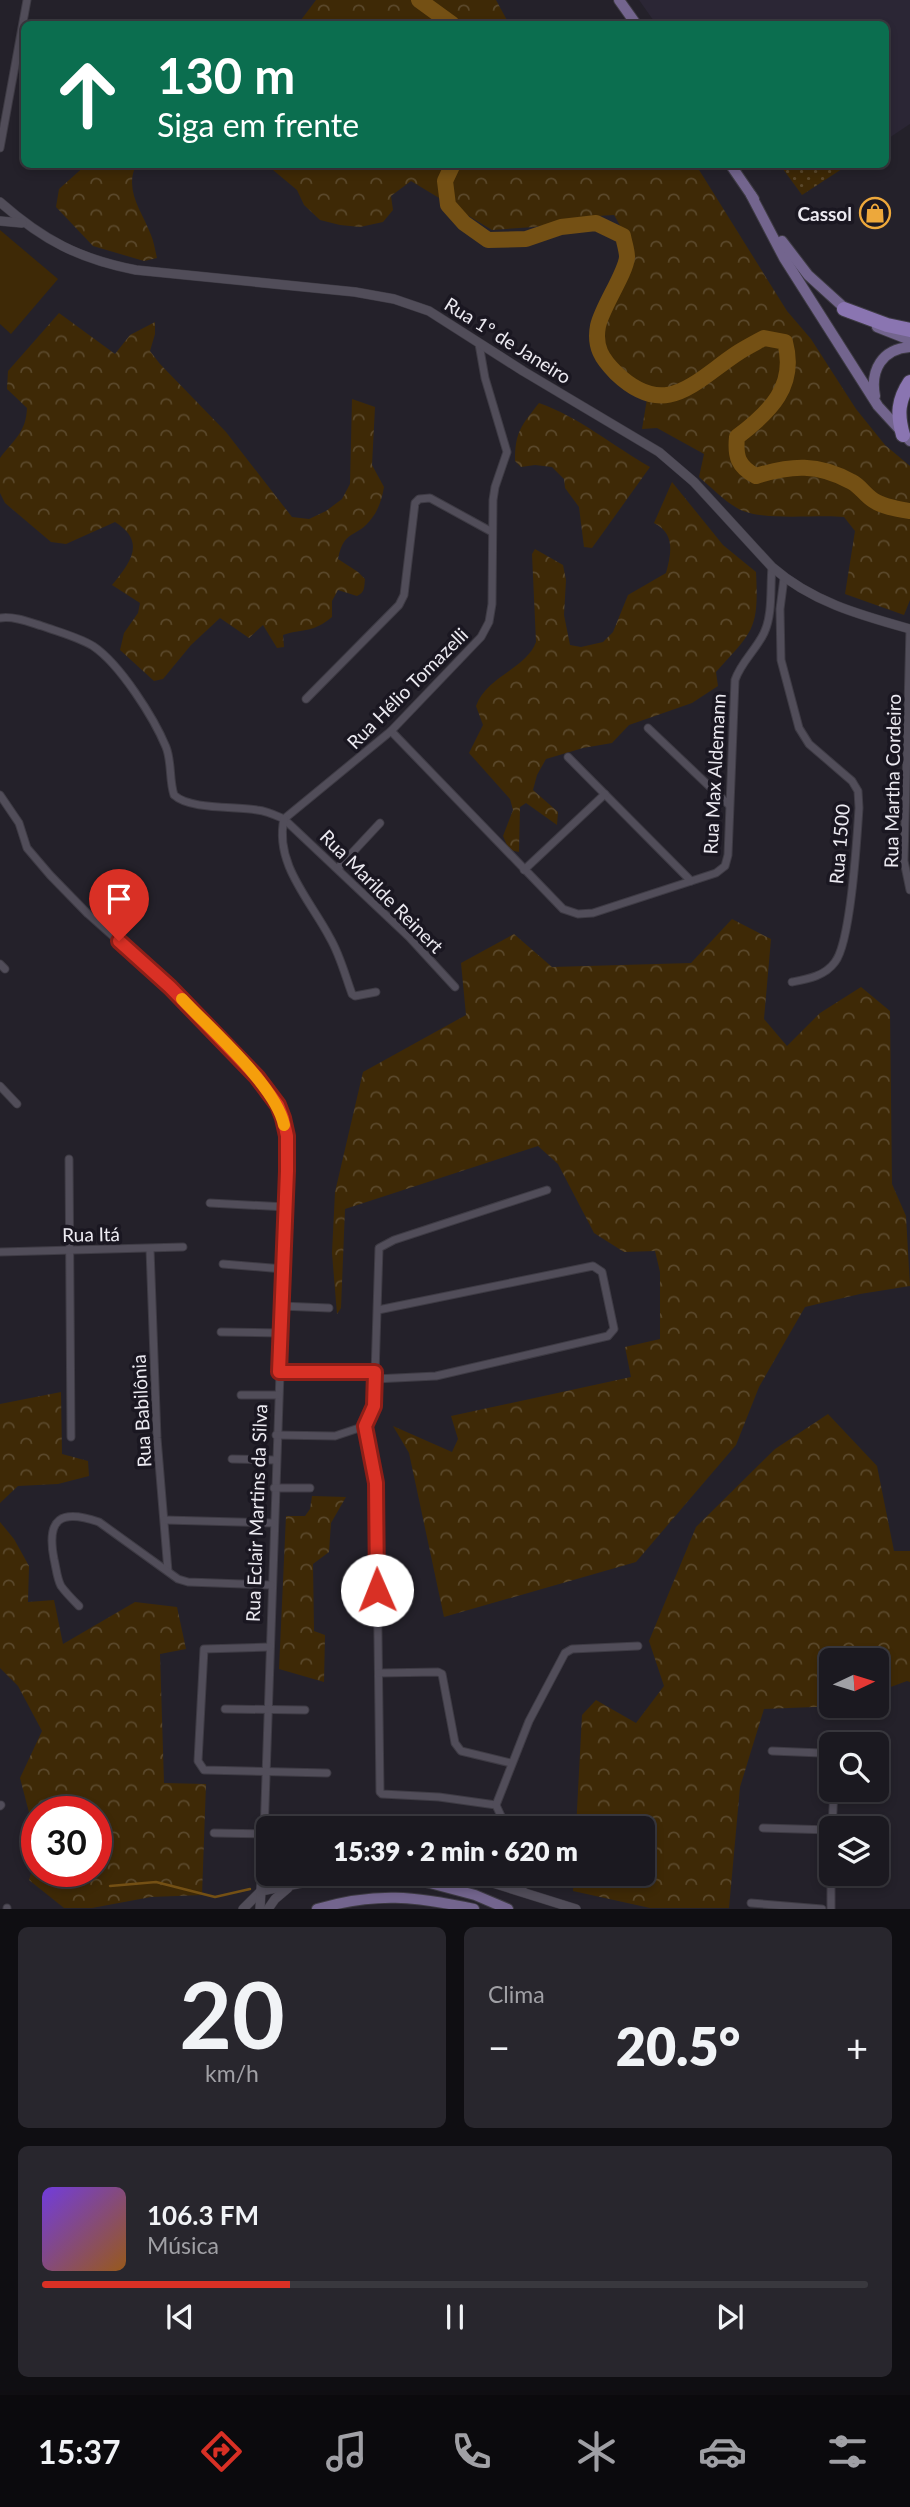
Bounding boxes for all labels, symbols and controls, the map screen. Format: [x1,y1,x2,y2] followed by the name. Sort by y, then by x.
[157,46,295,104] text: 130 m
[42,49,133,140] icon: ahead
[157,105,359,144] text: Siga em frente
[858,196,892,230] shop icon: Cassol
[797,202,852,225] place label: Cassol
[441,292,575,388] street label: Rua 1º de Janeiro
[342,623,472,753] street label: Rua Hélio Tomazelli
[698,693,730,855] street label: Rua Max Aldemann
[879,694,905,868] street label: Rua Martha Cordeiro
[824,803,854,885] street label: Rua 1500
[316,825,449,958] street label: Rua Marilde Reinert
[89,869,149,941] pin
[100,880,138,918] icon: arrive
[62,1222,120,1246] street label: Rua Itá
[127,1354,155,1468] street label: Rua Babilônia
[241,1404,271,1622] street label: Rua Eclair Martins da Silva
[340,1553,414,1627] position arrow
[819,1648,889,1718] north arrow
[819,1648,889,1886] map controls
[819,1732,889,1802] button: search
[21,1796,112,1887] speed limit sign: 30
[819,1816,889,1886] button: layers
[333,1835,578,1867] text: 15:39 · 2 min · 620 m
[179,1959,285,2068] text: 20
[488,1980,545,2008] text: Clima
[616,2015,740,2077] text: 20.5°
[488,2024,510,2070] text: −
[846,2024,868,2070] text: +
[205,2059,259,2087] text: km/h
[147,2199,259,2231] text: 106.3 FM
[147,2231,219,2259] text: Música
[161,2298,199,2336] icon: previous
[436,2298,474,2336] icon: pause
[711,2298,749,2336] icon: next
[197,2427,246,2476] icon: directions
[322,2427,371,2476] icon: music
[447,2427,496,2476] icon: phone
[572,2427,621,2476] icon: climate
[698,2427,747,2476] icon: car
[823,2427,872,2476] icon: filters
[38,2432,121,2471] text: 15:37

